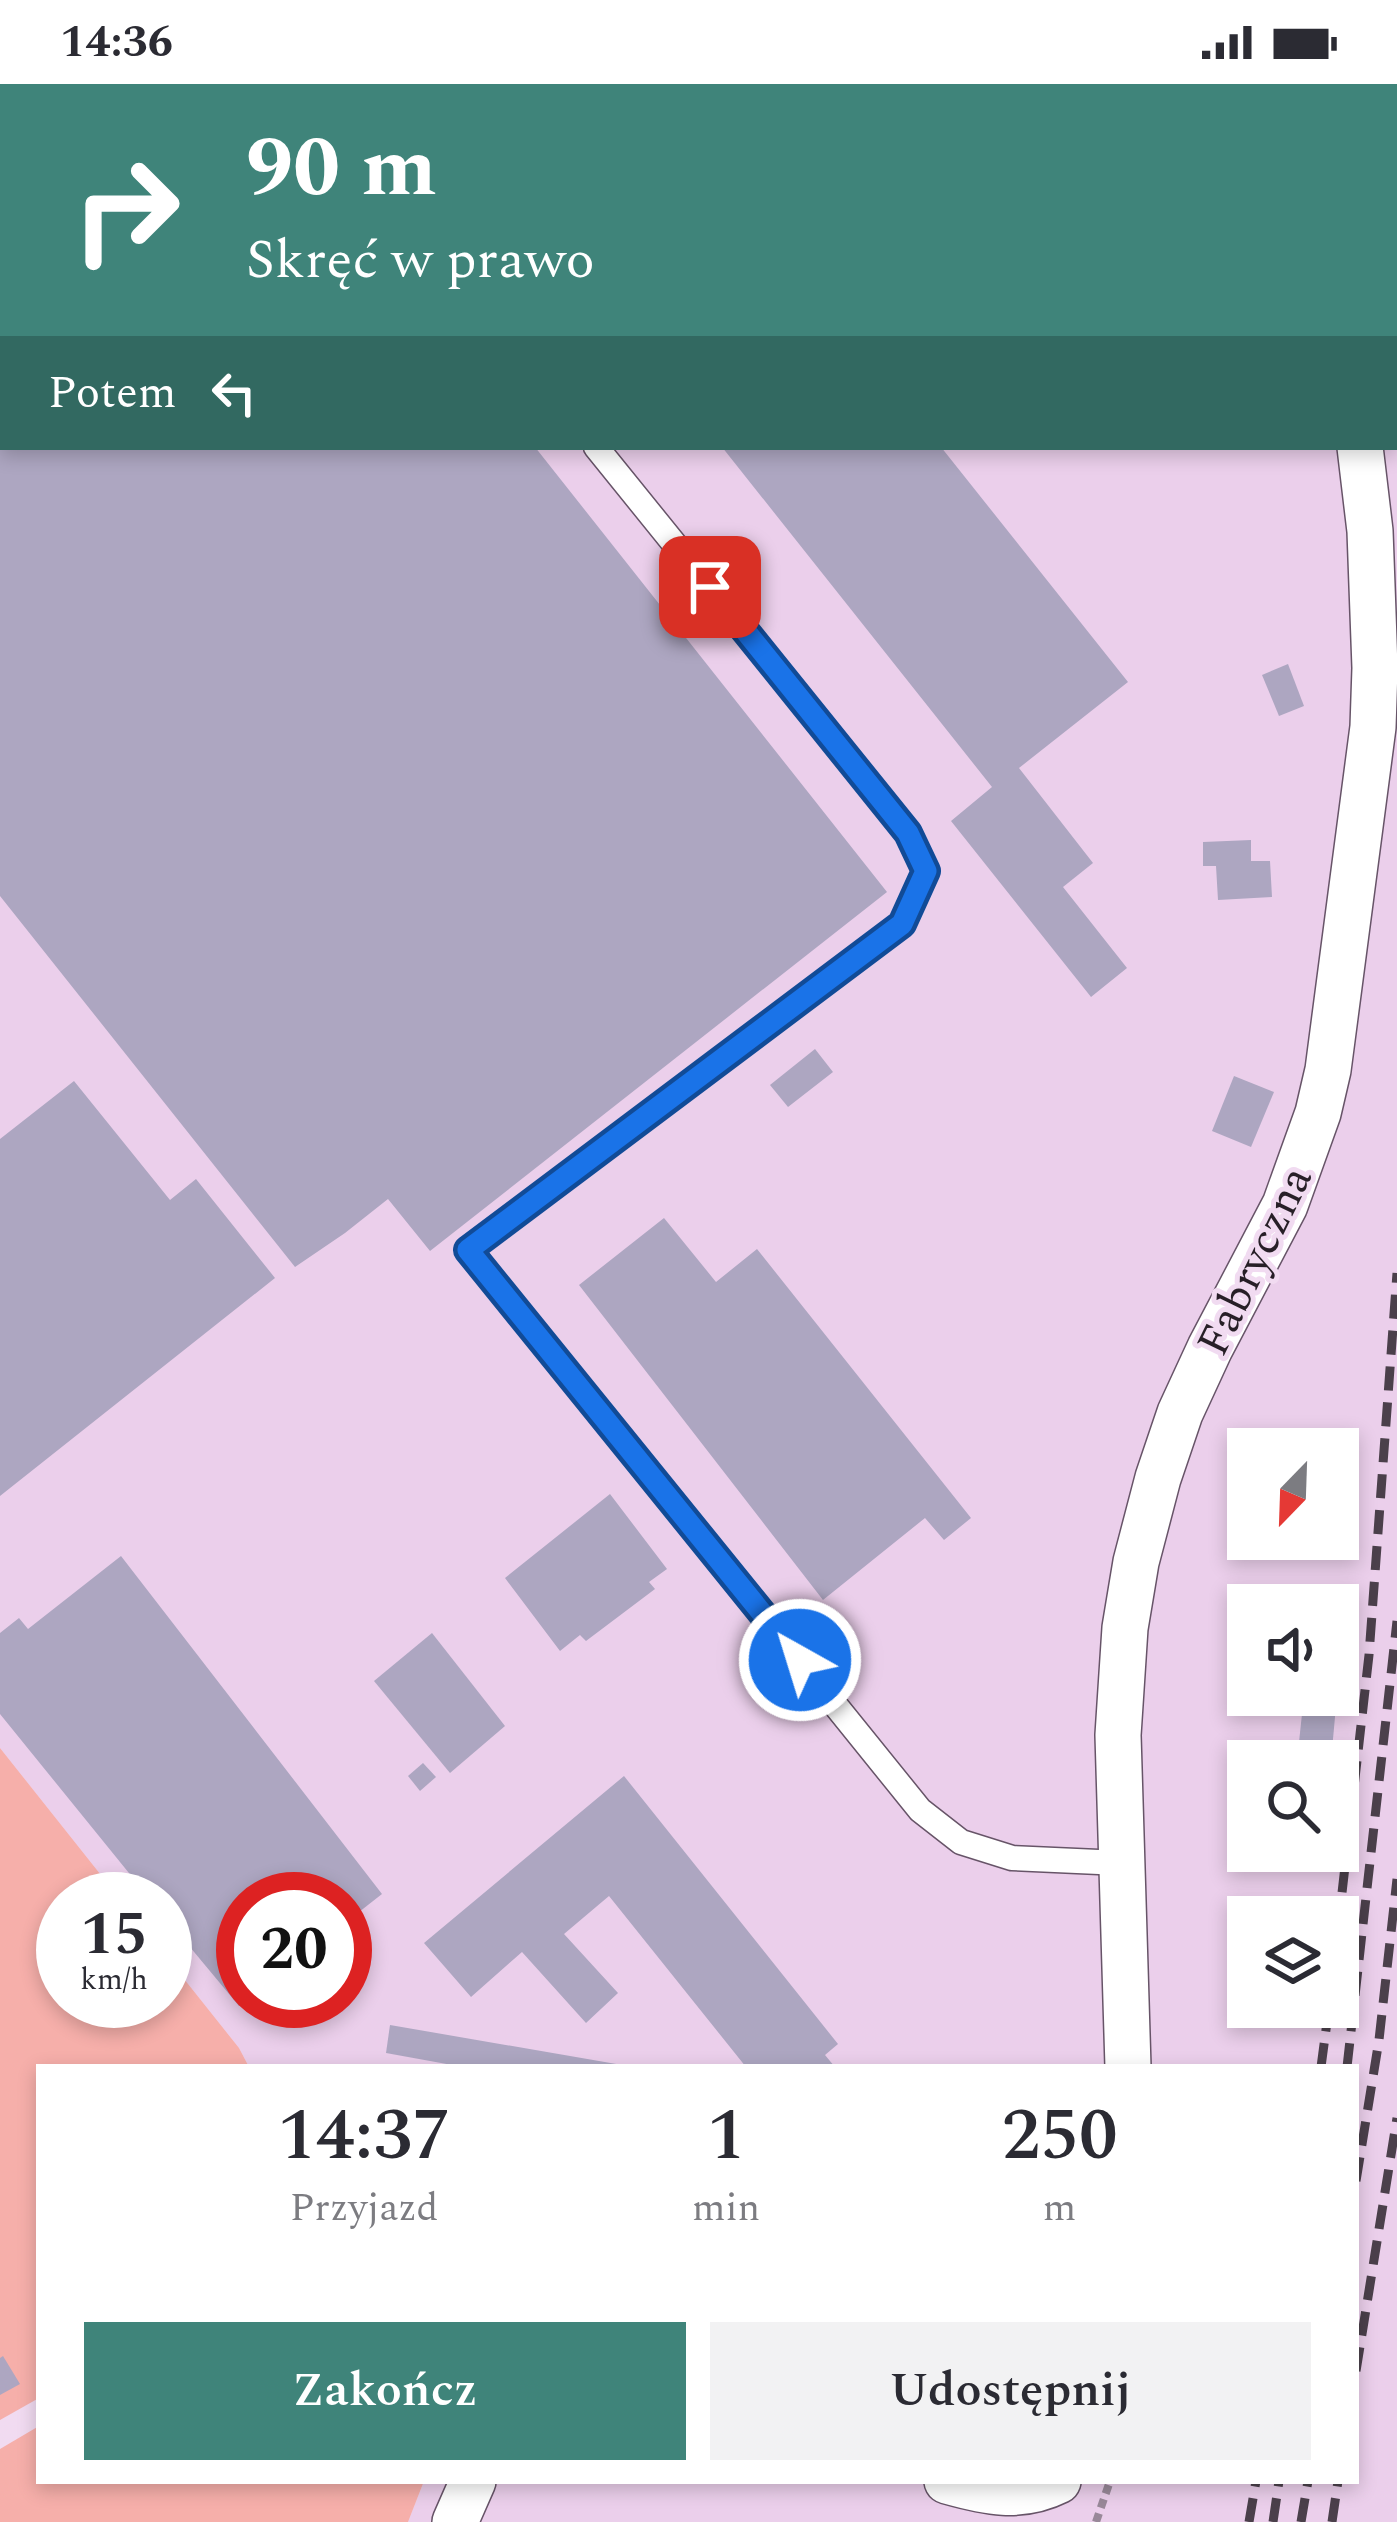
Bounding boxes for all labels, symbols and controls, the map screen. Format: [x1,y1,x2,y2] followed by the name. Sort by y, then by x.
[60,8,173,77] text: 14:36
[246,105,437,233] text: 90 m
[48,132,204,288] icon: right
[246,220,595,302] text: Skręć w prawo
[48,359,177,428] text: Potem
[201,360,267,426] icon: left
[659,536,761,638] pin
[677,554,743,620] icon: arrive
[1179,1154,1331,1368] street label: Fabryczna
[1227,1428,1359,1560] north arrow
[1227,1428,1359,2028] map controls
[1227,1584,1359,1716] button: sound
[737,1597,863,1723] position arrow
[1227,1740,1359,1872] button: search
[216,1872,372,2028] speed limit sign: 20
[80,1889,148,1981] text: 15
[1227,1896,1359,2028] button: layers
[80,1957,148,2003] text: km/h
[277,2082,451,2191] text: 14:37
[707,2082,745,2191] text: 1
[1002,2082,1118,2191] text: 250
[290,2179,438,2238] text: Przyjazd
[692,2179,760,2238] text: min
[1043,2179,1076,2238] text: m
[84,2322,686,2460] button: Zakończ
[710,2322,1311,2460] button: Udostępnij

